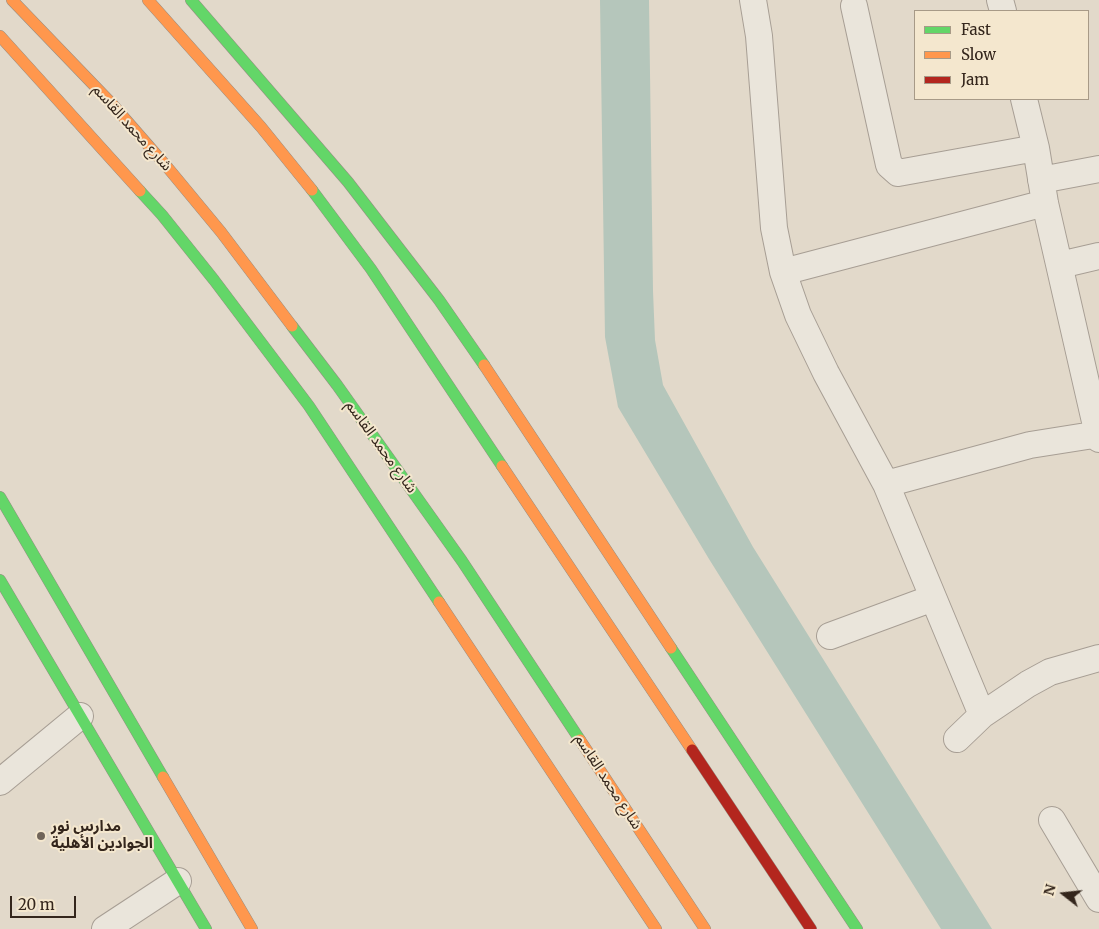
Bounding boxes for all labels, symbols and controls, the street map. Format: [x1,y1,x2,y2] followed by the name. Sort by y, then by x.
[914,10,1089,100] legend
[961,20,991,39] text: Fast
[961,45,996,64] text: Slow
[961,70,989,89] text: Jam
[89,81,175,175] street label: شارع محمد القاسم
[341,397,421,497] street label: شارع محمد القاسم
[571,731,645,833] street label: شارع محمد القاسم
[51,818,153,853] place label: مدارس نور الجوادين الأهلية
[35,830,47,842] marker: مدارس نور الجوادين الأهلية
[1039,869,1089,919] north arrow
[1039,882,1060,898] text: N
[12,886,79,918] scale bar
[18,895,55,914] text: 20 m

